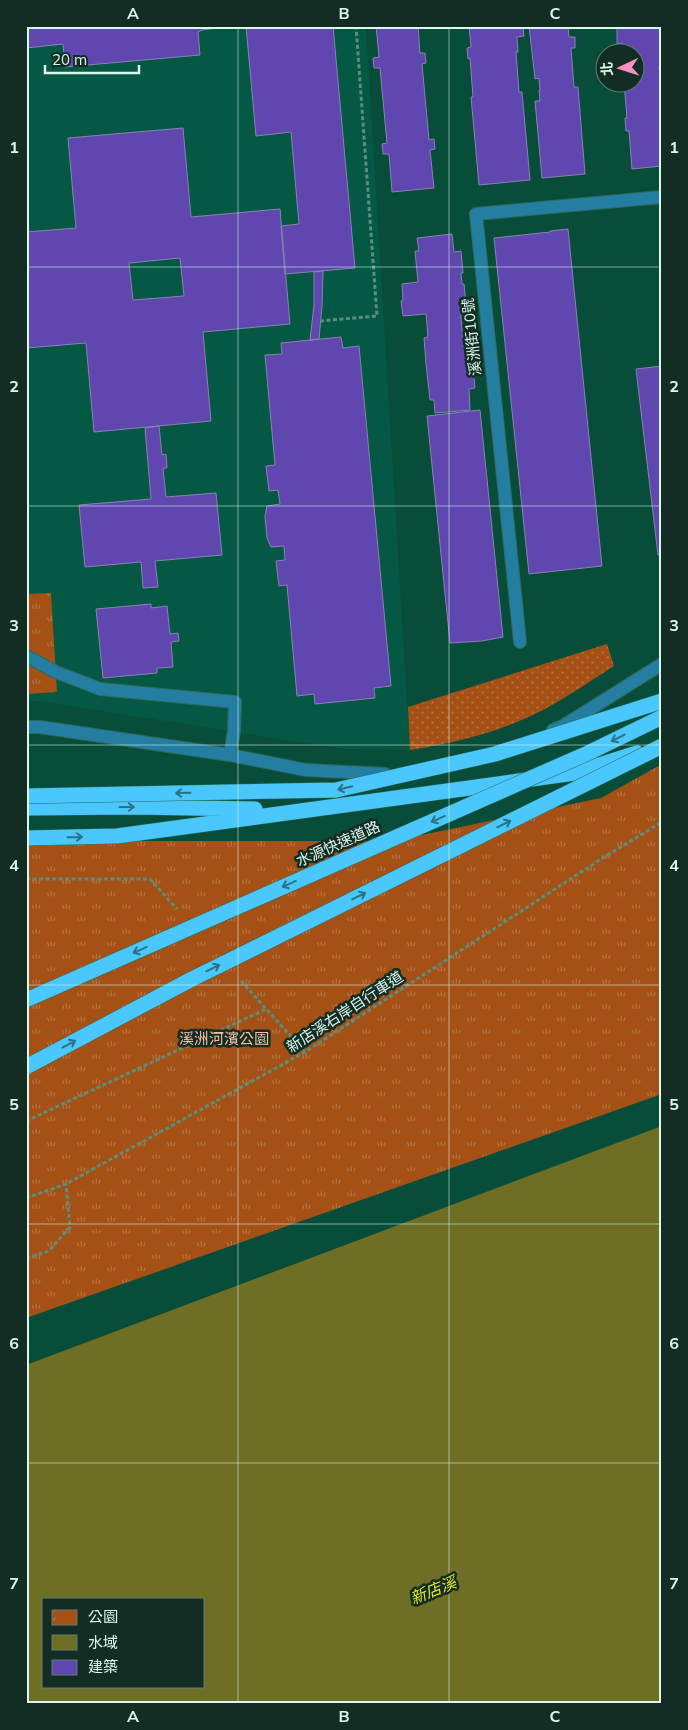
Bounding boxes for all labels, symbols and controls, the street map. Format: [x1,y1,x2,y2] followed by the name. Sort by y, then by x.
[127,3,139,23] text: A
[338,3,350,23] text: B
[550,3,561,23] text: C
[45,42,139,74] scale bar
[596,42,646,92] north arrow
[52,50,87,69] text: 20 m
[598,61,616,77] text: 北
[9,137,19,157] text: 1
[669,137,679,157] text: 1
[458,297,485,377] street label: 溪洲街10號
[9,376,19,396] text: 2
[669,376,679,396] text: 2
[9,615,19,635] text: 3
[669,615,679,635] text: 3
[611,734,626,743] one-way arrow
[338,784,354,793] one-way arrow
[175,788,192,798] one-way arrow
[119,802,135,812] one-way arrow
[431,814,446,824] one-way arrow
[293,817,383,871] street label: 水源快速道路
[496,819,511,828] one-way arrow
[66,832,83,842] one-way arrow
[9,855,19,875] text: 4
[669,855,679,875] text: 4
[282,880,297,890] one-way arrow
[351,891,366,900] one-way arrow
[133,945,148,955] one-way arrow
[205,963,220,972] one-way arrow
[283,967,407,1056] street label: 新店溪右岸自行車道
[179,1029,269,1048] park label: 溪洲河濱公園
[62,1039,77,1049] one-way arrow
[9,1094,19,1114] text: 5
[669,1094,679,1114] text: 5
[9,1333,19,1353] text: 6
[669,1333,679,1353] text: 6
[407,1571,461,1608] water label: 新店溪
[9,1573,19,1593] text: 7
[669,1573,679,1593] text: 7
[42,1598,205,1688] legend
[88,1607,118,1626] text: 公園
[88,1633,118,1652] text: 水域
[88,1657,118,1676] text: 建築
[127,1706,139,1726] text: A
[338,1706,350,1726] text: B
[550,1706,561,1726] text: C

